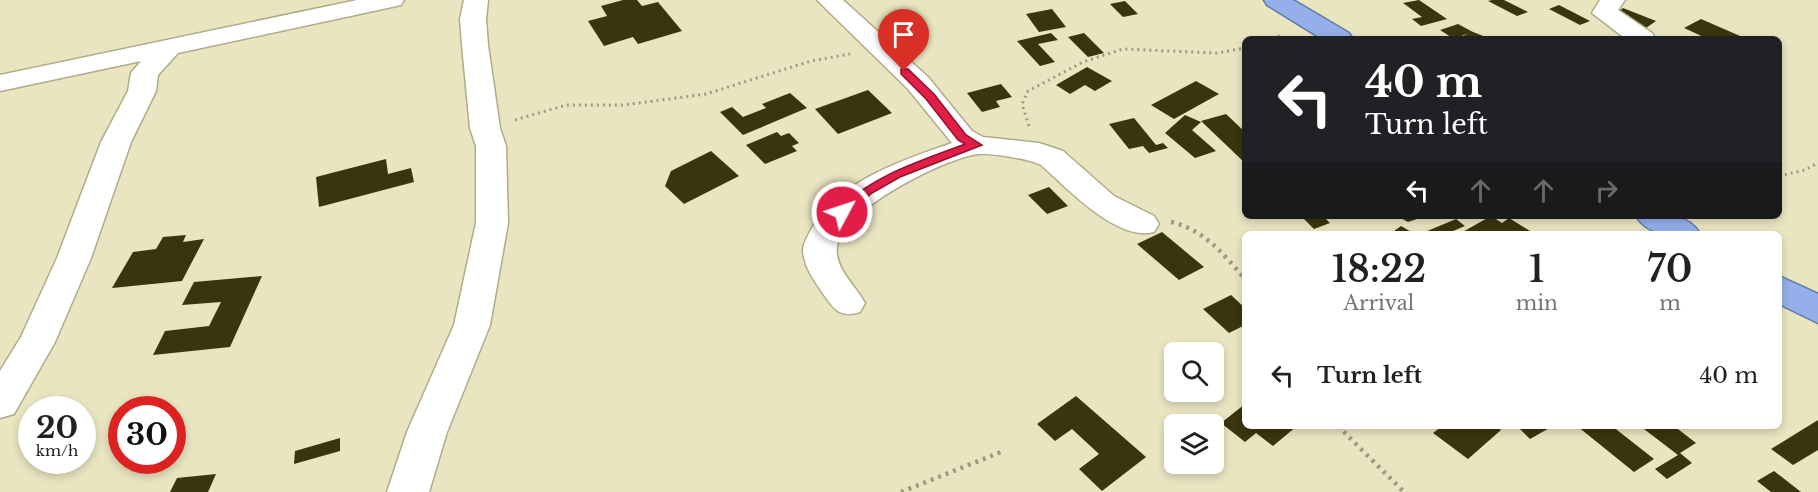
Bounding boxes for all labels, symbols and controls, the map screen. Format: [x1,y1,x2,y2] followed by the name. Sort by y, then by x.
[878,9,929,71] pin
[887,18,920,51] icon: arrive
[1365,56,1482,108] text: 40 m
[1266,60,1344,138] icon: left
[1365,108,1488,141] text: Turn left
[1401,174,1434,207] icon: left
[1464,174,1497,207] icon: ahead
[1527,174,1560,207] icon: ahead
[1590,174,1623,207] icon: right
[810,180,874,244] position arrow
[1332,247,1426,292] text: 18:22
[1529,247,1545,292] text: 1
[1647,247,1692,292] text: 70
[1343,291,1414,315] text: Arrival
[1516,291,1558,315] text: min
[1659,291,1681,315] text: m
[1164,342,1224,474] map controls
[1164,342,1224,402] button: search
[1266,359,1299,392] icon: left
[1317,362,1422,389] text: Turn left
[1700,362,1758,389] text: 40 m
[108,396,186,474] speed limit sign: 30
[36,409,78,446] text: 20
[1164,414,1224,474] button: layers
[36,441,78,460] text: km/h

